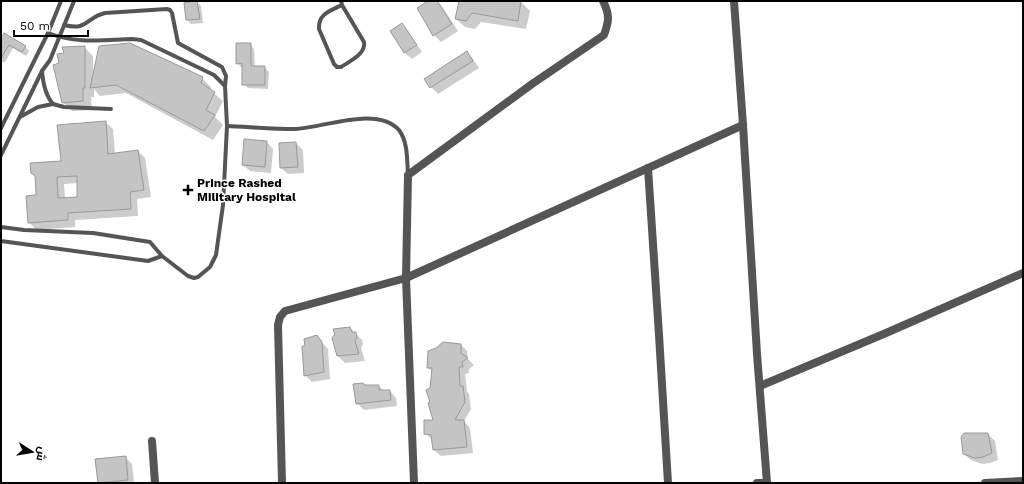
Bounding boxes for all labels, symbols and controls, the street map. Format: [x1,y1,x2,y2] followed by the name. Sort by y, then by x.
[14,12,88,38] scale bar
[20,19,50,33] text: 50 m
[197,176,296,204] place label: Prince Rashed Military Hospital
[182,184,194,196] marker: Prince Rashed Military Hospital
[12,432,52,472] north arrow
[33,446,49,462] text: ش

